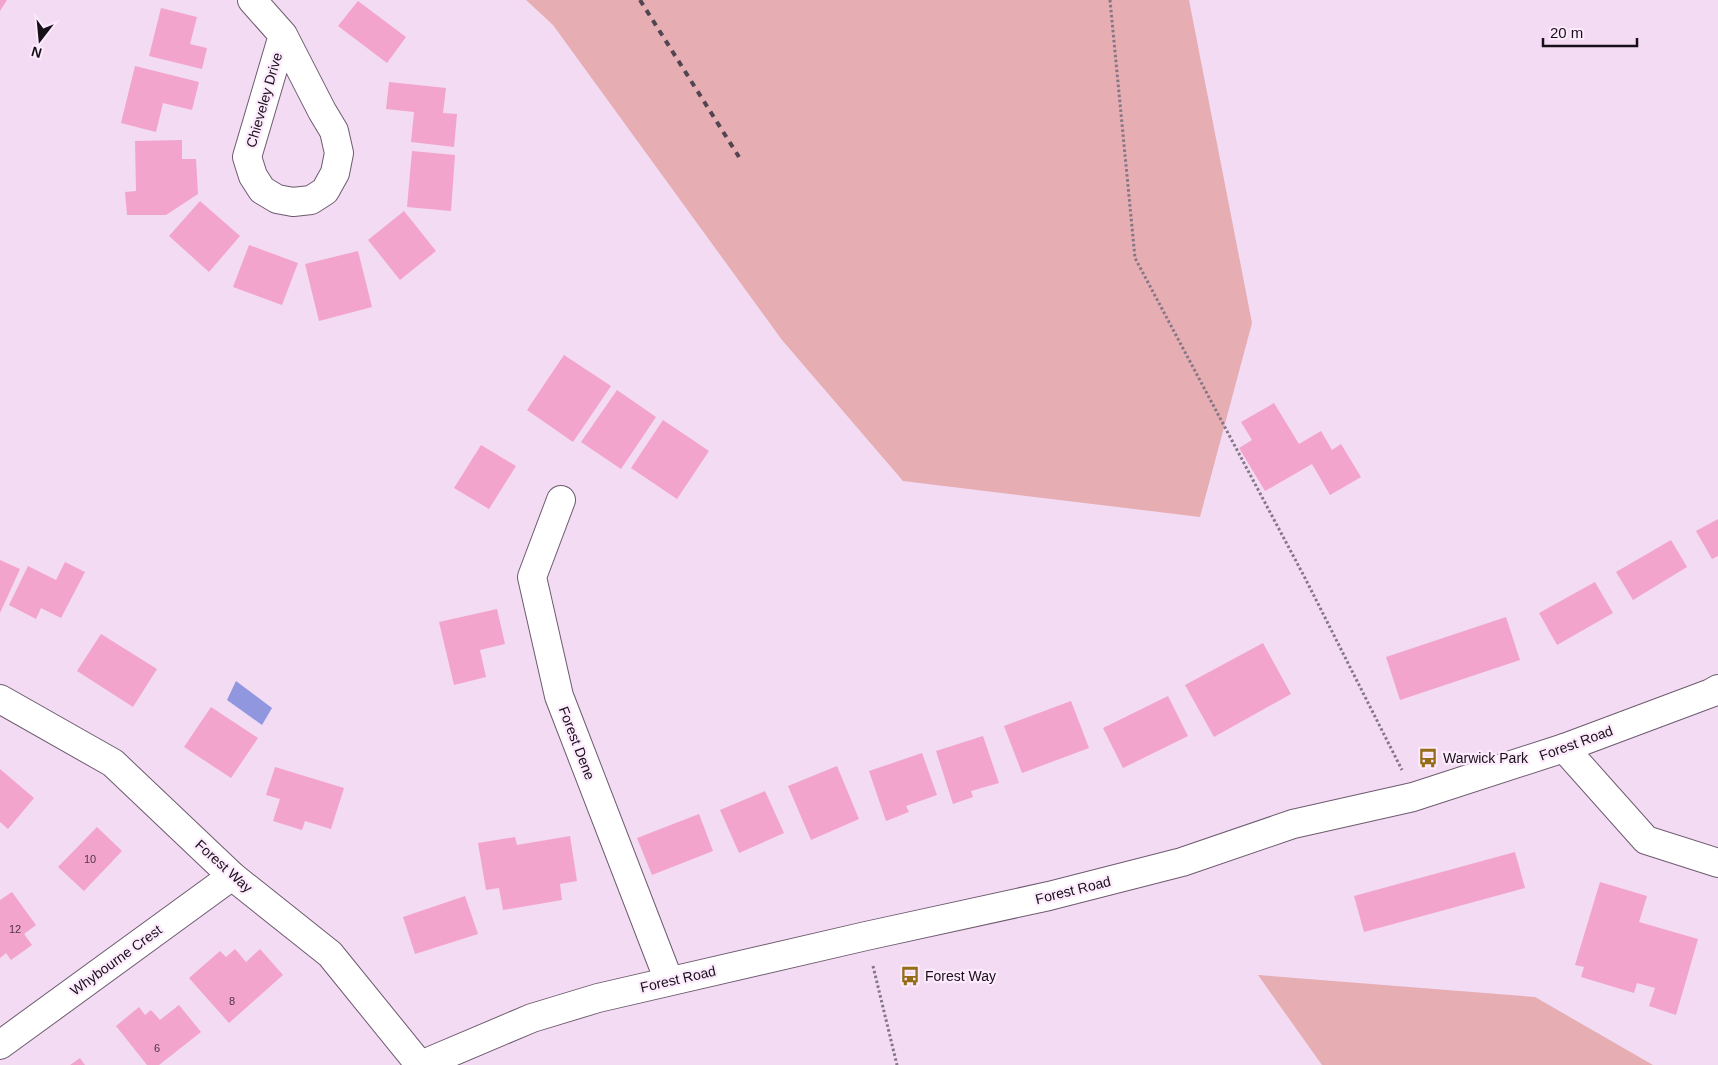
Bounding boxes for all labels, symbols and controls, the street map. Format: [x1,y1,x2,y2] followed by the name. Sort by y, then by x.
[15,15,65,65] north arrow
[1543,15,1637,47] scale bar
[1550,24,1583,41] text: 20 m
[29,43,43,62] text: N
[243,50,285,149] street label: Chieveley Drive
[556,704,598,782] street label: Forest Dene
[1537,722,1615,764] street label: Forest Road
[1417,747,1439,769] bus stop icon: Warwick Park
[1443,750,1529,766] place label: Warwick Park
[192,836,256,896] street label: Forest Way
[84,853,96,865] house number: 10
[1034,873,1112,907] street label: Forest Road
[67,921,165,998] street label: Whybourne Crest
[9,923,21,935] house number: 12
[639,963,717,995] street label: Forest Road
[899,965,921,987] bus stop icon: Forest Way
[925,968,996,984] place label: Forest Way
[229,995,235,1007] house number: 8
[154,1042,160,1054] house number: 6

